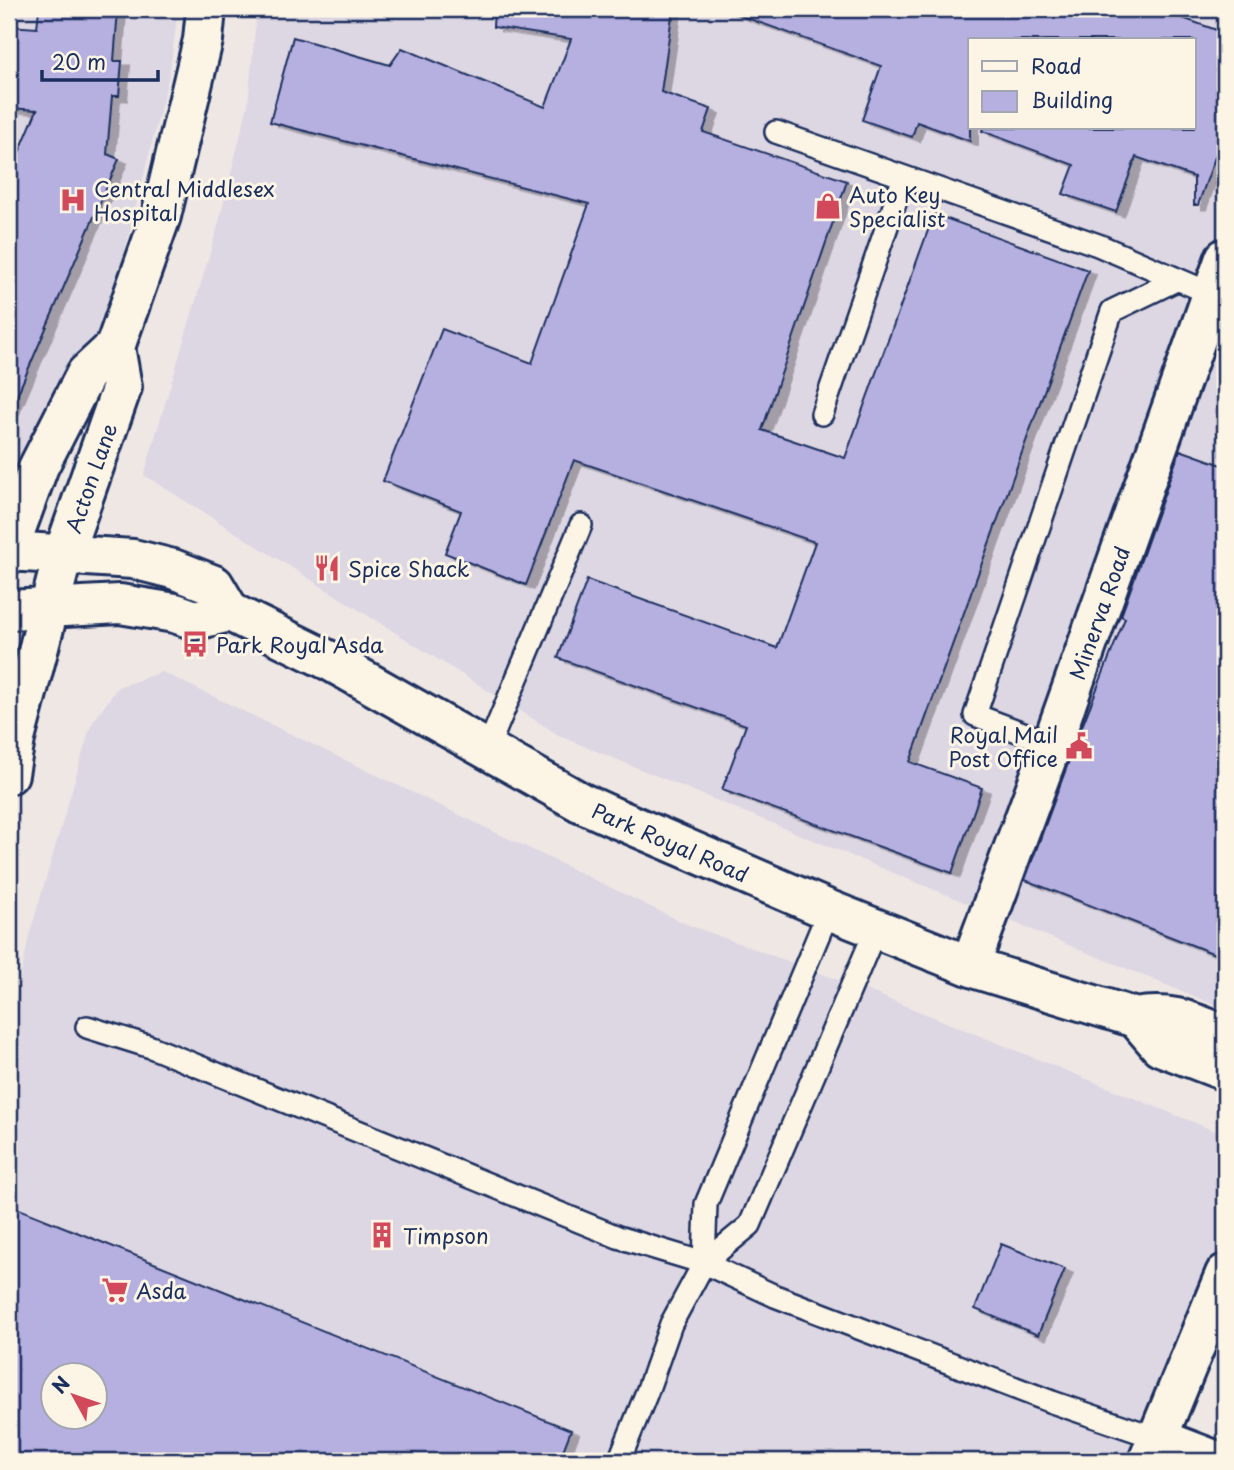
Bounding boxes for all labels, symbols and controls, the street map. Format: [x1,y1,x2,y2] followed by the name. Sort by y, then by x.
[42,38,158,82] scale bar
[968,38,1196,130] legend
[52,45,106,77] text: 20 m
[1031,49,1082,81] text: Road
[1031,83,1113,115] text: Building
[94,172,274,228] place label: Central Middlesex Hospital
[849,178,945,234] place label: Auto Key Specialist
[58,185,88,215] hospital icon: Central Middlesex Hospital
[813,191,843,221] shop icon: Auto Key Specialist
[56,418,124,537] street label: Acton Lane
[1060,542,1137,684] street label: Minerva Road
[348,552,470,584] place label: Spice Shack
[312,553,342,583] restaurant icon: Spice Shack
[216,628,384,660] place label: Park Royal Asda
[180,629,210,659] bus stop icon: Park Royal Asda
[948,718,1058,774] place label: Royal Mail Post Office
[1064,731,1094,761] public building icon: Royal Mail Post Office
[587,794,754,889] street label: Park Royal Road
[403,1219,489,1251] place label: Timpson
[367,1220,397,1250] building icon: Timpson
[136,1274,187,1306] place label: Asda
[100,1275,130,1305] supermarket icon: Asda
[38,1362,108,1432] north arrow
[45,1370,76,1399] text: N

